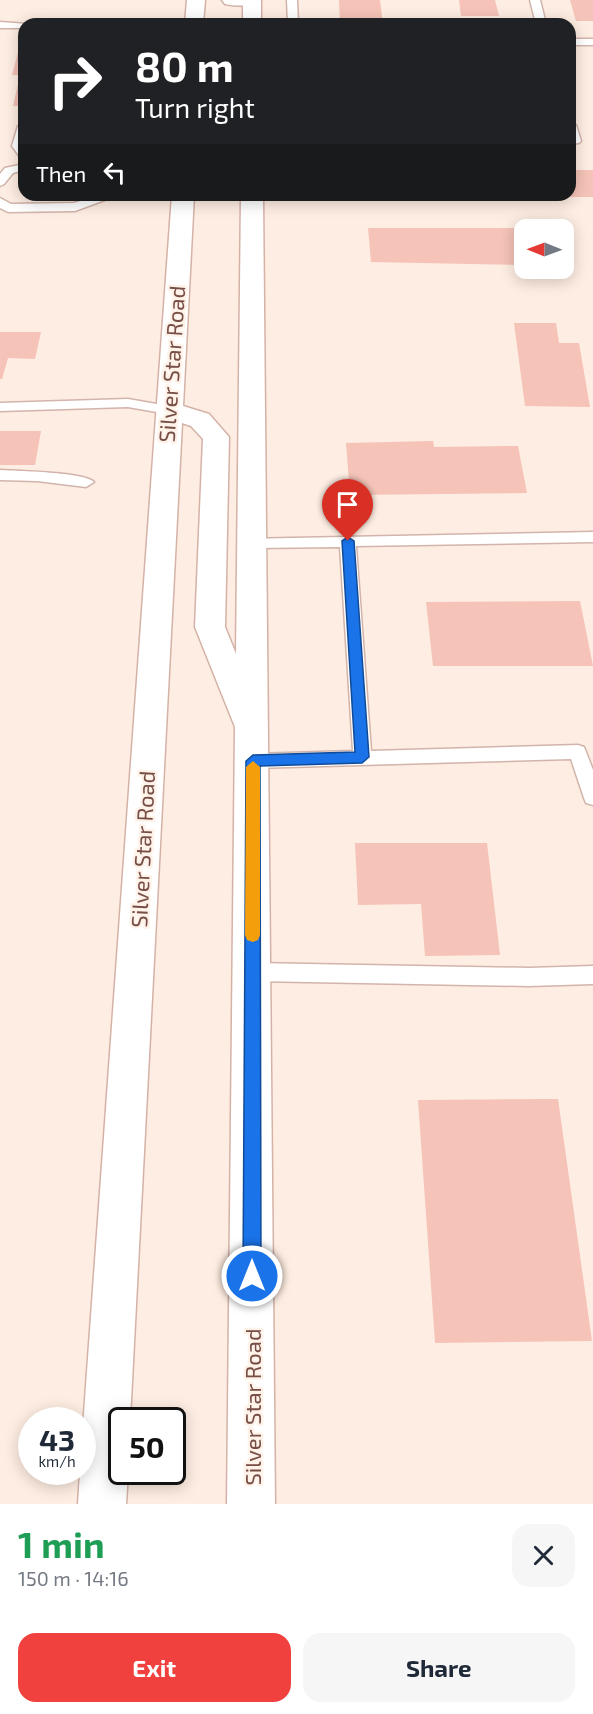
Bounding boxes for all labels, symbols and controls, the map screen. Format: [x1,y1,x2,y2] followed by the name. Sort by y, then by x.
[135,40,234,90] text: 80 m
[36,42,114,120] icon: right
[135,91,255,123] text: Turn right
[98,156,131,189] icon: left
[36,160,86,186] text: Then
[514,219,574,279] north arrow
[514,219,574,279] map controls
[153,285,189,443] street label: Silver Star Road
[322,479,373,541] pin
[331,488,364,521] icon: arrive
[125,770,159,928] street label: Silver Star Road
[220,1244,284,1308] position arrow
[239,1328,265,1486] street label: Silver Star Road
[108,1407,186,1485] speed limit sign: 50
[39,1421,75,1457] text: 43
[38,1452,76,1470] text: km/h
[18,1522,105,1565] text: 1 min
[512,1524,575,1587] button: close
[18,1566,129,1590] text: 150 m · 14:16
[18,1633,291,1702] button: Exit
[303,1633,575,1702] button: Share

